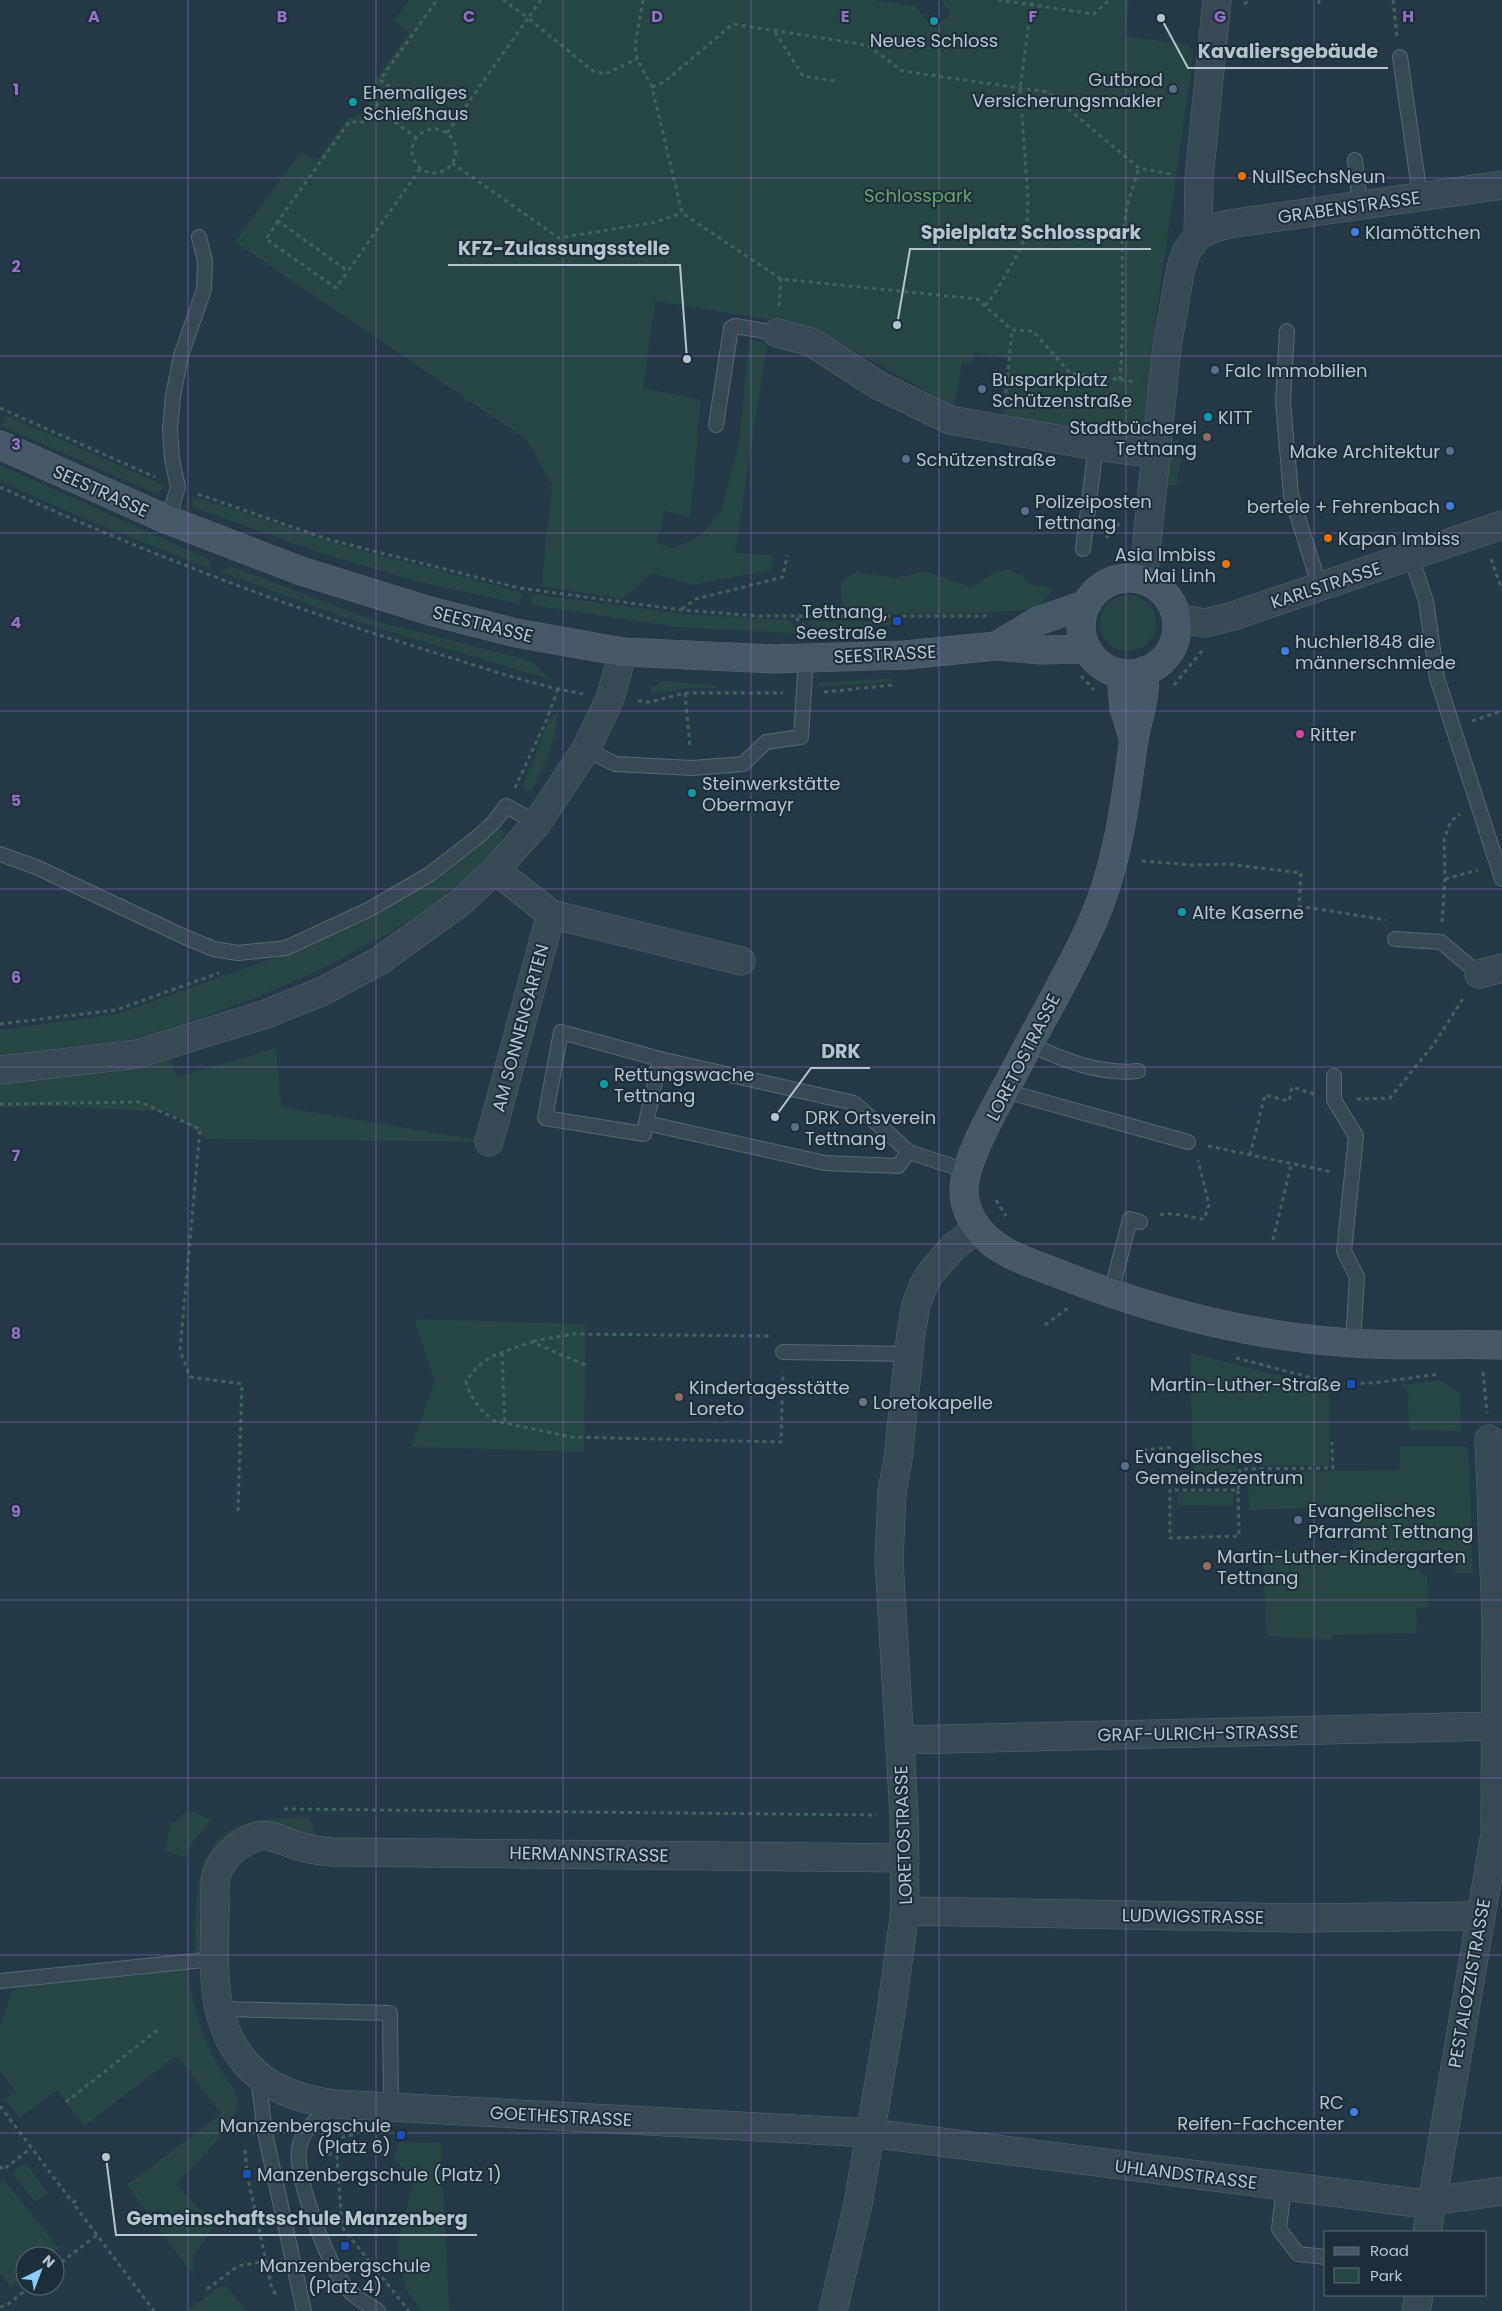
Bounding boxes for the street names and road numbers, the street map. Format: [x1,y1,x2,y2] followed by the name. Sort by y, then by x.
[1276,185,1422,229] street label: GRABENSTRASSE
[49,459,153,523] street label: SEESTRASSE
[1267,555,1385,615] street label: KARLSTRASSE
[430,599,536,649] street label: SEESTRASSE
[833,639,937,669] street label: SEESTRASSE
[486,941,554,1115] street label: AM SONNENGARTEN
[980,989,1066,1125] street label: LORETOSTRASSE
[1097,1719,1299,1747] street label: GRAF-ULRICH-STRASSE
[888,1765,918,1905] street label: LORETOSTRASSE
[509,1840,669,1868] street label: HERMANNSTRASSE
[1442,1896,1496,2070] street label: PESTALOZZISTRASSE
[1122,1902,1264,1930] street label: LUDWIGSTRASSE
[489,2100,633,2132] street label: GOETHESTRASSE
[1113,2153,1259,2195] street label: UHLANDSTRASSE

